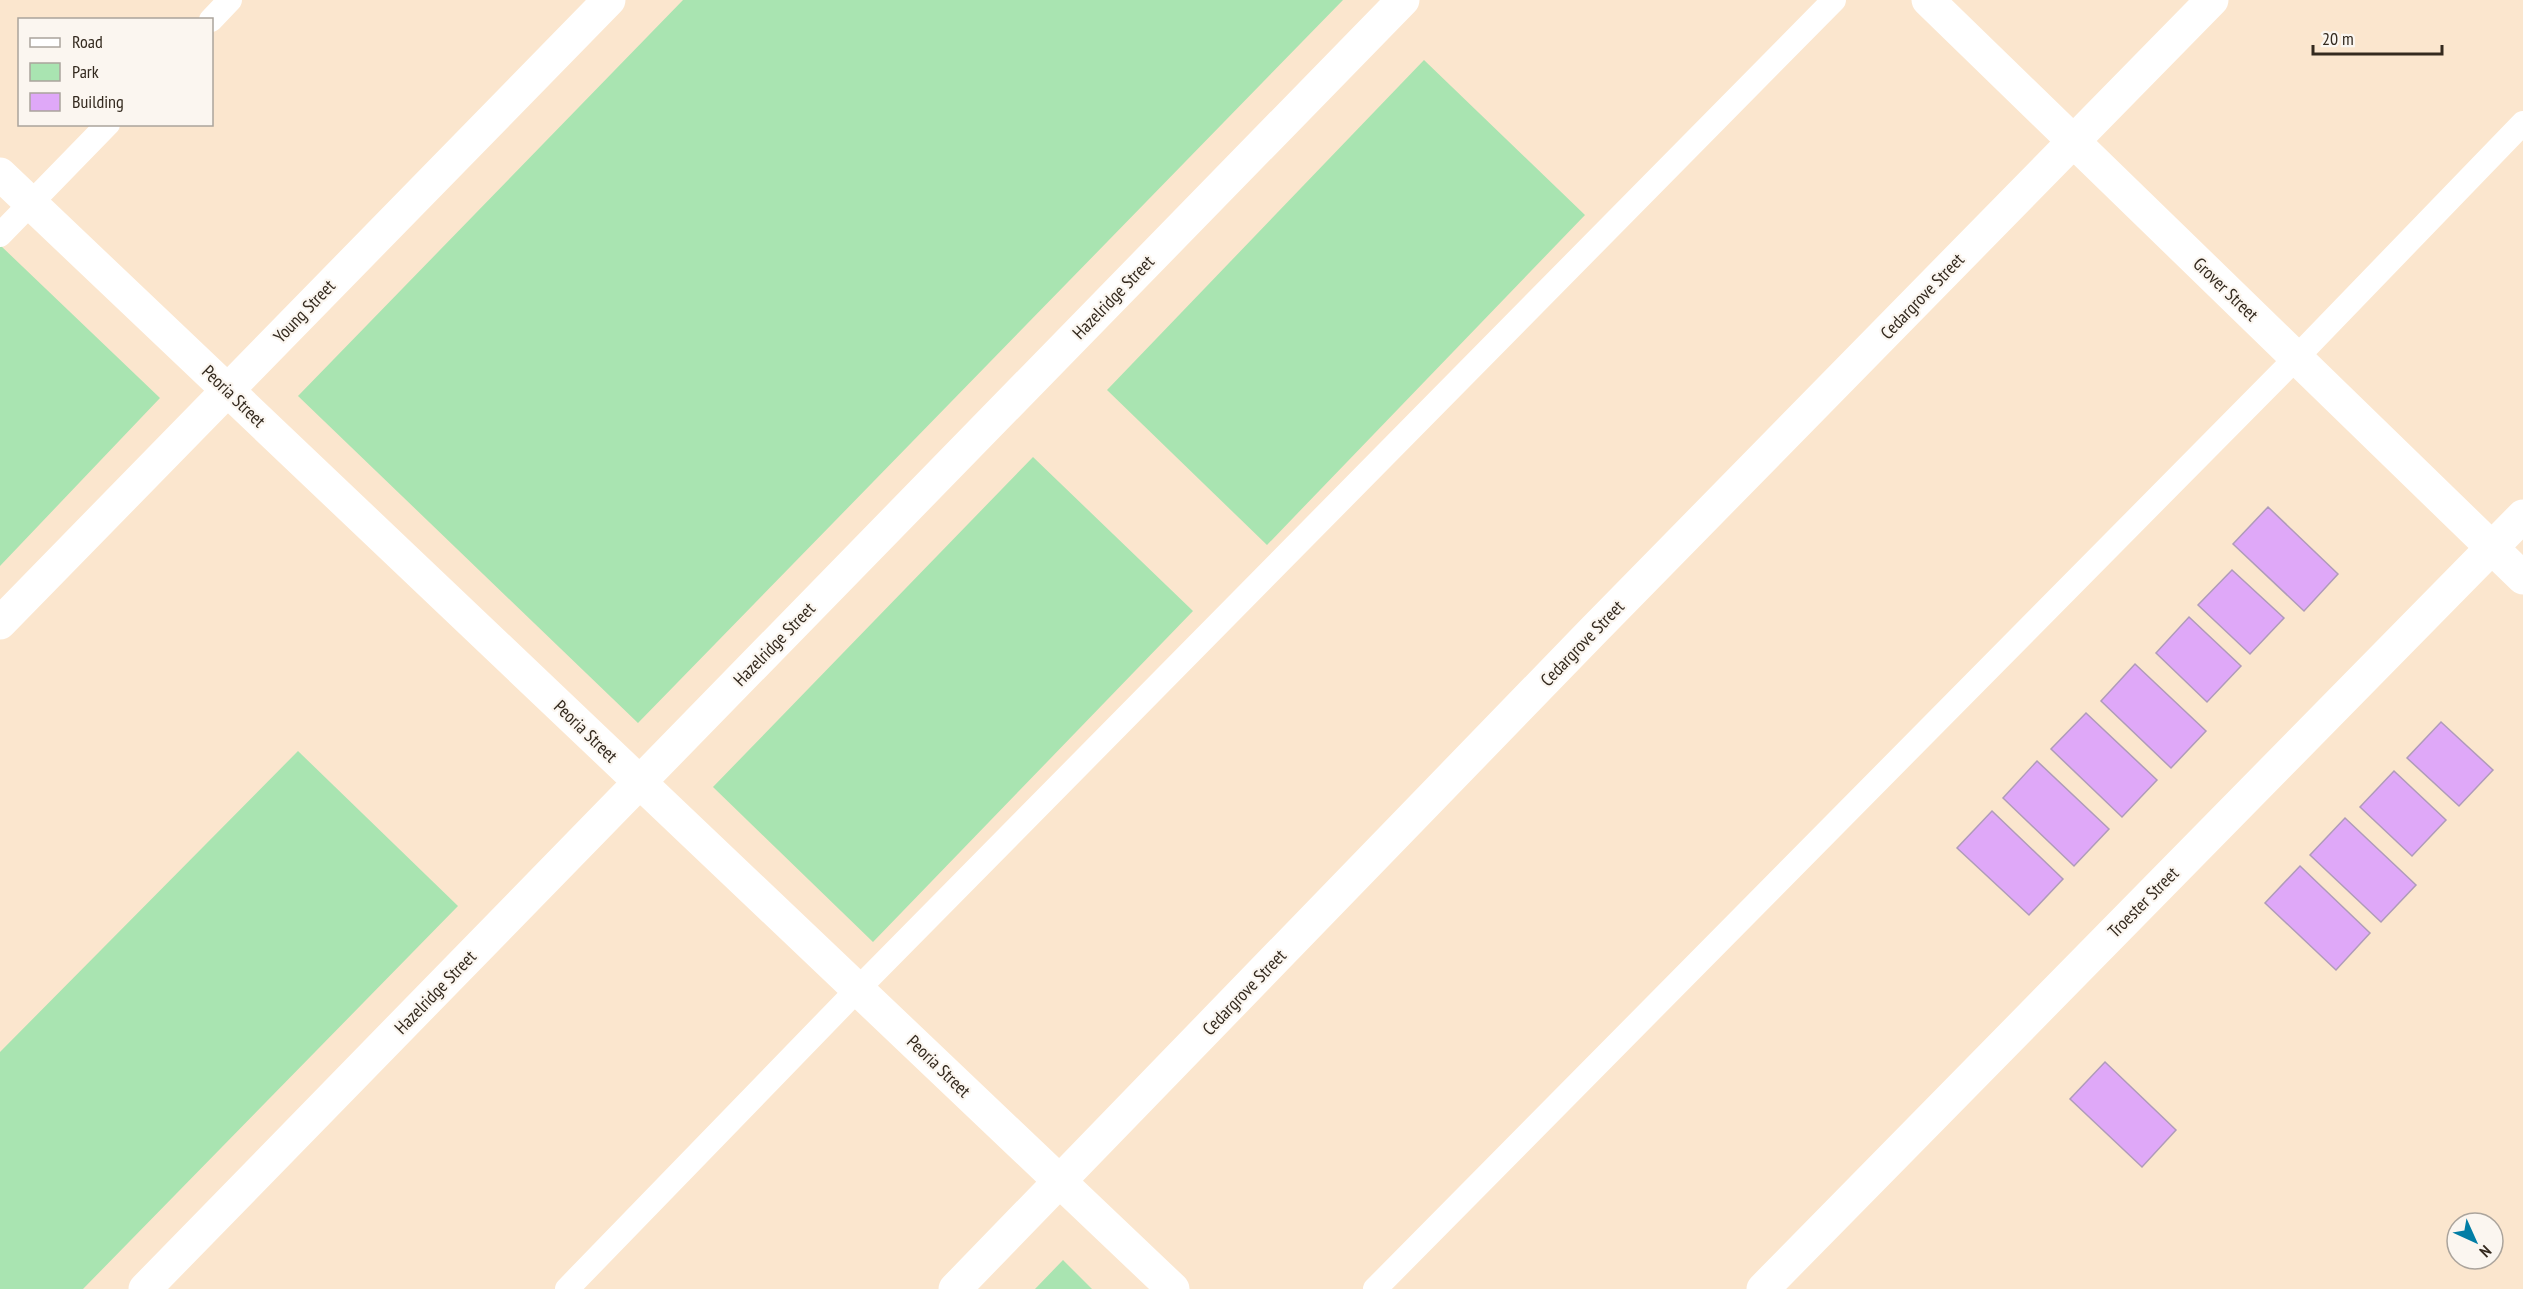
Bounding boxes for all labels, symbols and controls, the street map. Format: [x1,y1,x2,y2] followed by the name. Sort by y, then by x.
[18,18,213,126] legend
[2313,18,2442,56] scale bar
[2322,27,2354,50] text: 20 m
[72,30,103,53] text: Road
[72,60,99,83] text: Park
[72,90,124,113] text: Building
[1875,248,1969,344] street label: Cedargrove Street
[1067,250,1159,344] street label: Hazelridge Street
[2189,252,2263,326] street label: Grover Street
[268,274,340,347] street label: Young Street
[197,360,271,432] street label: Peoria Street
[1535,595,1629,691] street label: Cedargrove Street
[728,597,820,691] street label: Hazelridge Street
[549,695,623,767] street label: Peoria Street
[2103,862,2183,942] street label: Troester Street
[1197,944,1291,1040] street label: Cedargrove Street
[389,945,481,1039] street label: Hazelridge Street
[902,1030,976,1102] street label: Peoria Street
[2445,1211,2505,1271] north arrow
[2475,1241,2496,1262] text: N

